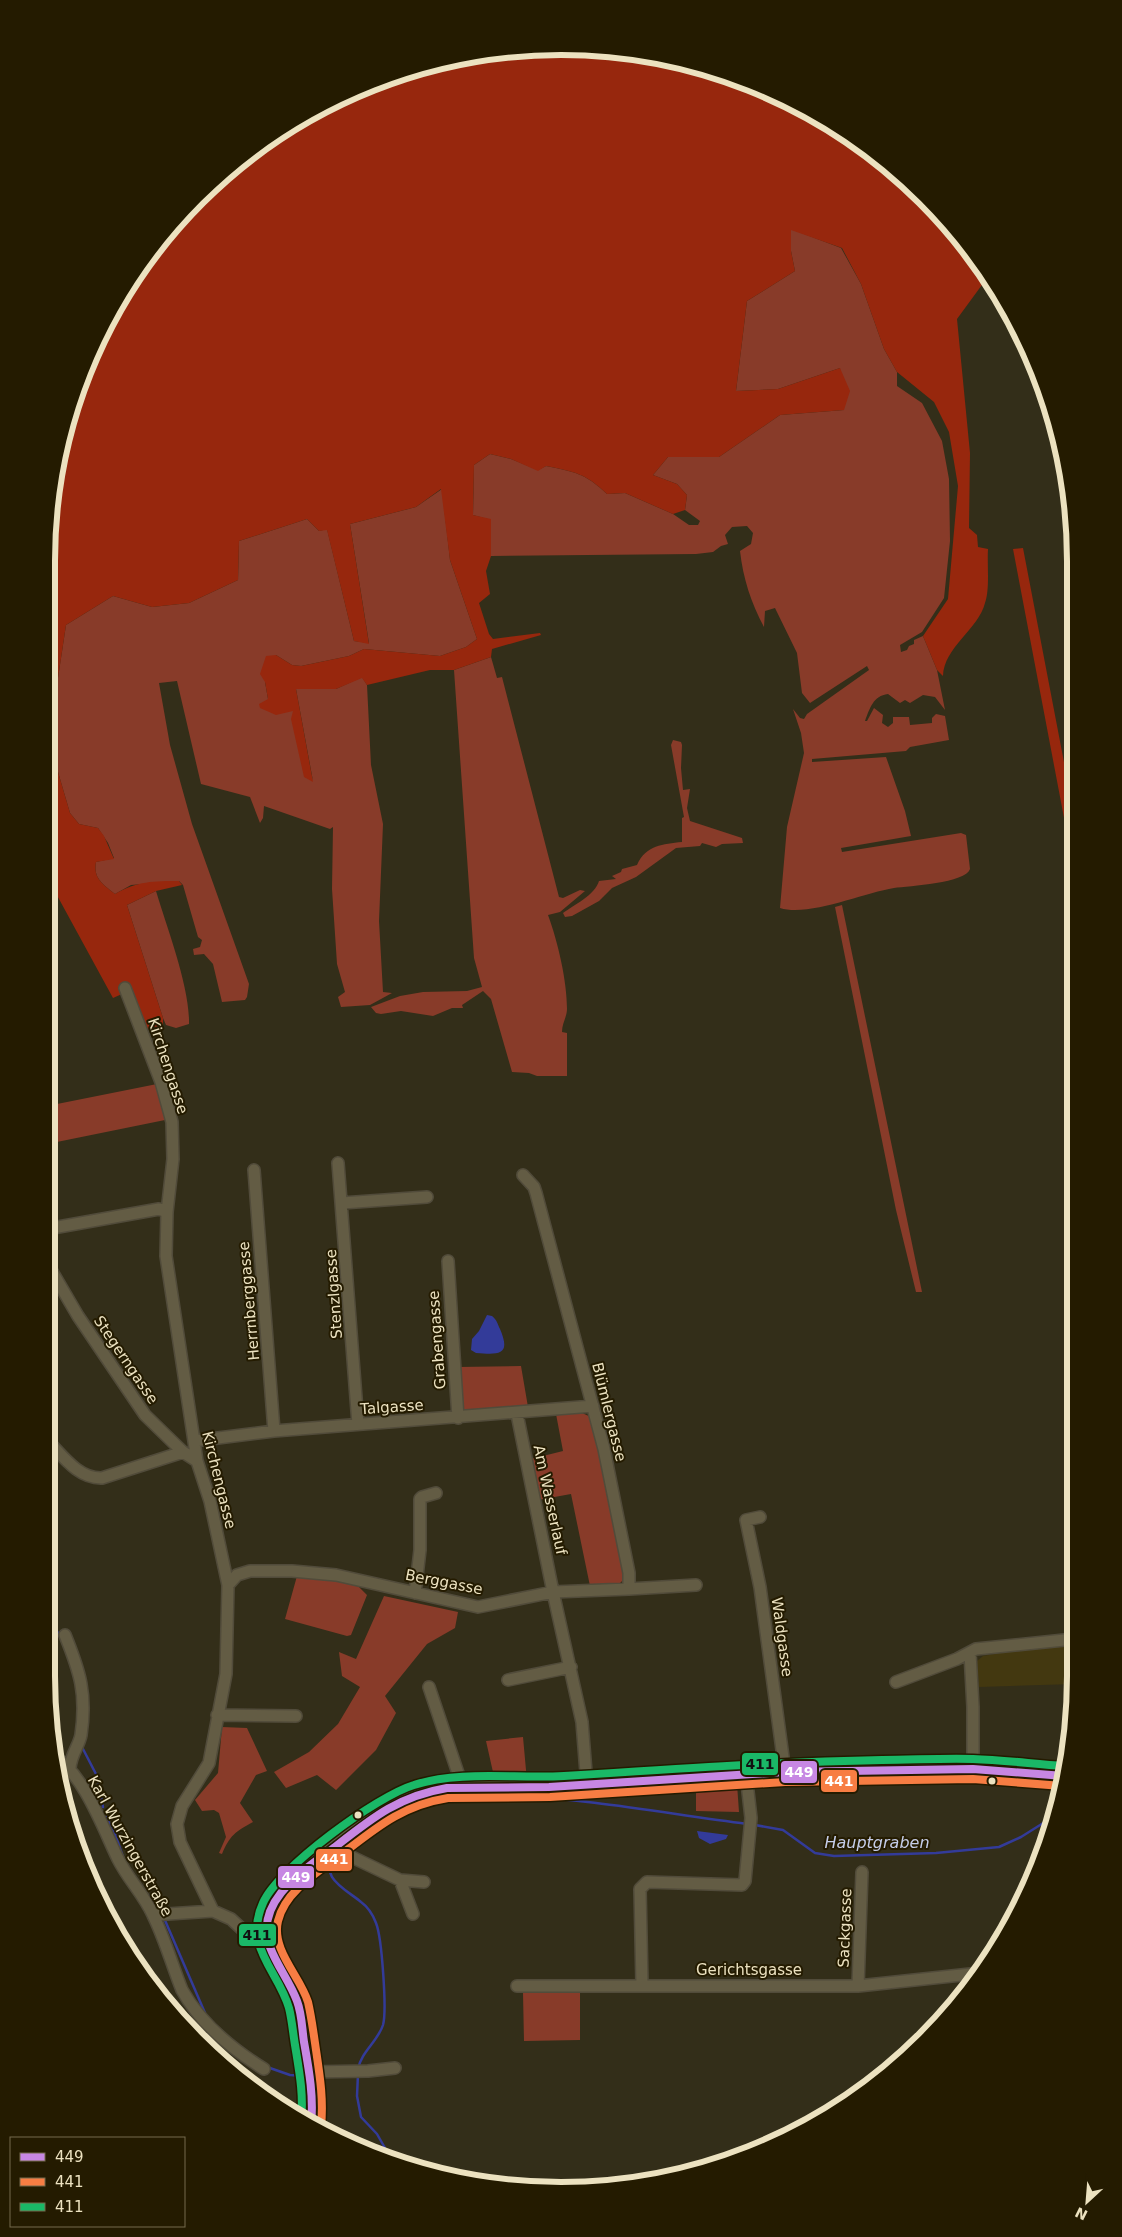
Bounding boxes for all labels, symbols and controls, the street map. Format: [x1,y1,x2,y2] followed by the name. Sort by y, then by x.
[144,1016,192,1116] street label: Kirchengasse
[235,1241,263,1361] street label: Herrnberggasse
[322,1249,346,1339] street label: Stenzlgasse
[425,1290,449,1390] street label: Grabengasse
[90,1313,162,1407] street label: Stegerngasse
[588,1361,630,1463] street label: Blümlergasse
[359,1396,424,1418] street label: Talgasse
[198,1429,240,1531] street label: Kirchengasse
[530,1443,571,1557] street label: Am Wasserlauf
[404,1566,484,1598] street label: Berggasse
[767,1596,797,1678] street label: Waldgasse
[741,1752,779,1776] line badge: 411
[745,1756,775,1772] text: 411
[780,1760,818,1784] line badge: 449
[784,1764,814,1780] text: 449
[820,1769,858,1793] line badge: 441
[84,1773,176,1919] street label: Karl Wurzingerstraße
[824,1773,854,1789] text: 441
[987,1776,997,1786] unlabelled marker
[353,1810,363,1820] unlabelled marker
[824,1833,930,1852] water label: Hauptgraben
[315,1848,353,1872] line badge: 441
[319,1851,349,1867] text: 441
[277,1865,315,1889] line badge: 449
[281,1869,311,1885] text: 449
[835,1888,855,1968] street label: Sackgasse
[238,1923,277,1947] line badge: 411
[242,1927,272,1943] text: 411
[696,1961,802,1979] street label: Gerichtsgasse
[10,2137,185,2227] legend
[55,2148,84,2166] text: 449
[55,2173,84,2191] text: 441
[1062,2177,1112,2227] north arrow
[55,2198,84,2216] text: 411
[1073,2204,1090,2223] text: N

